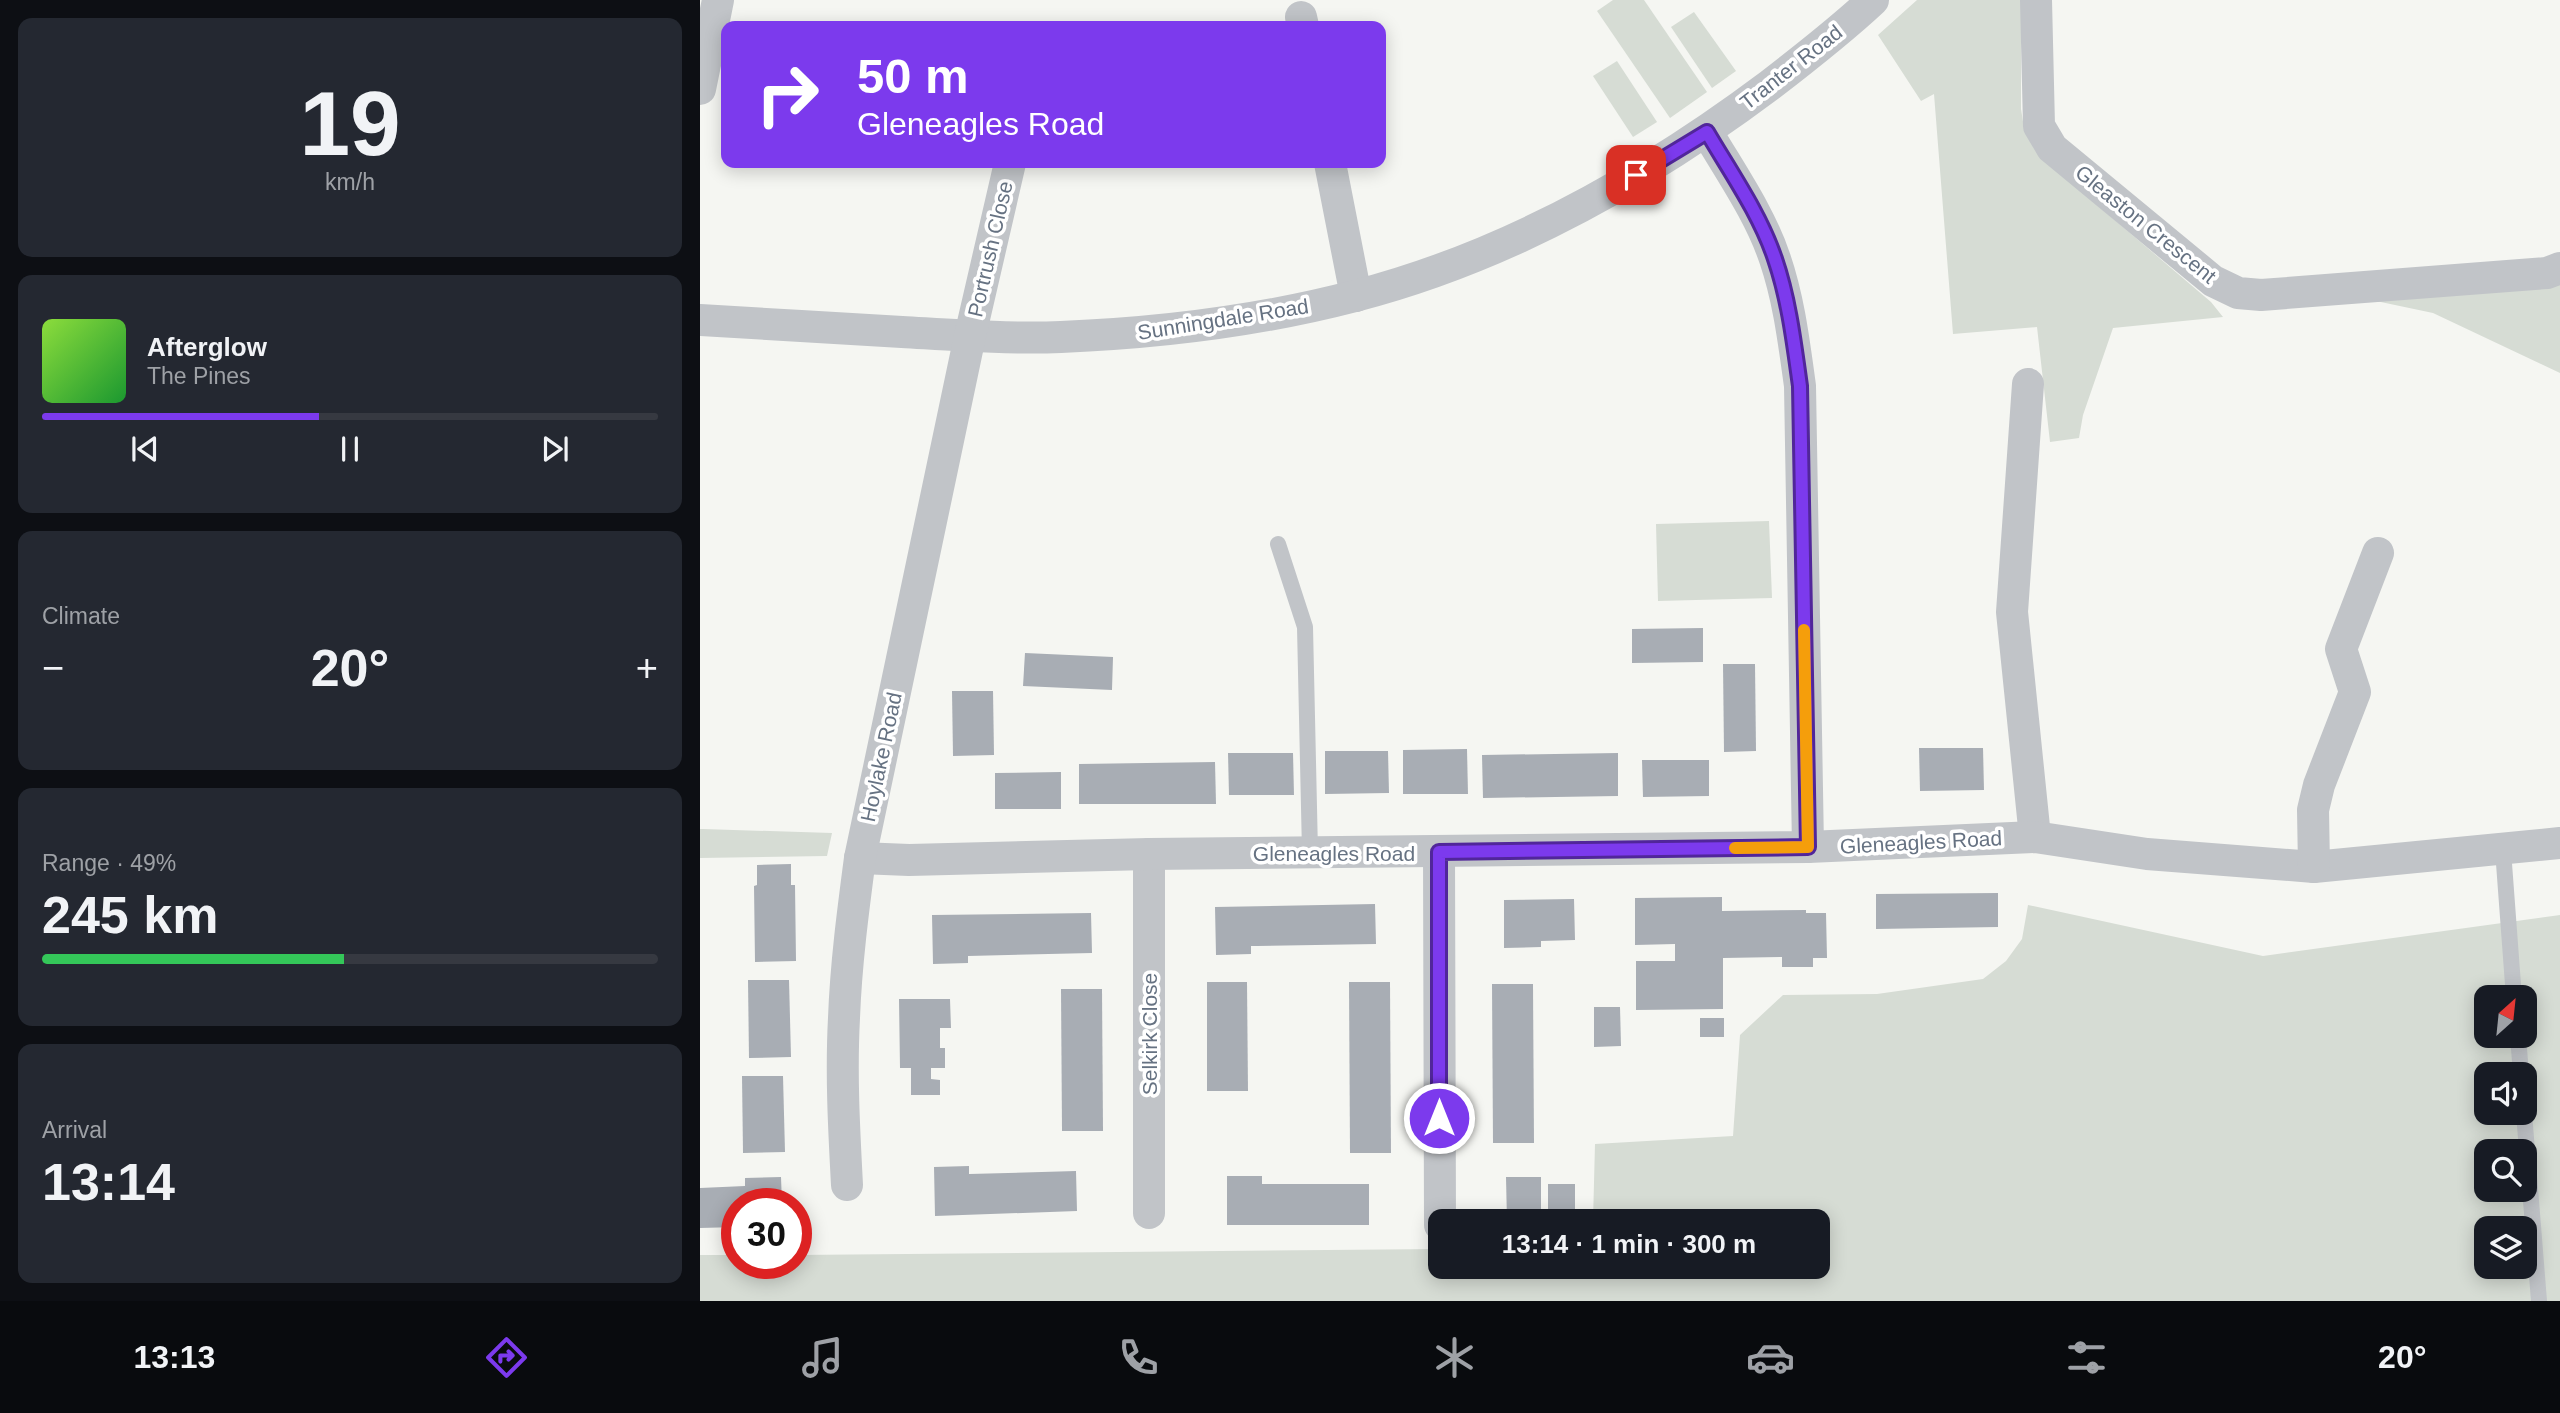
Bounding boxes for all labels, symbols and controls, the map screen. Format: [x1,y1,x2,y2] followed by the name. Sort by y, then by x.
[1735,20,1847,114] street label: Tranter Road
[742,49,833,140] icon: right
[857,49,969,103] text: 50 m
[299,73,401,174] text: 19
[857,106,1104,142] text: Gleneagles Road
[1606,145,1666,205] pin
[1617,156,1655,194] icon: arrive
[2071,160,2221,288] street label: Gleaston Crescent
[325,169,375,195] text: km/h
[963,179,1017,319] street label: Portrush Close
[1136,294,1310,344] street label: Sunningdale Road
[147,332,267,362] text: Afterglow
[147,363,251,389] text: The Pines
[126,430,164,468] icon: previous
[331,430,369,468] icon: pause
[536,430,574,468] icon: next
[42,603,120,629] text: Climate
[311,639,389,697] text: 20°
[42,647,64,689] text: −
[636,647,658,689] text: +
[856,690,906,824] street label: Hoylake Road
[1839,826,2003,858] street label: Gleneagles Road
[1253,842,1415,865] street label: Gleneagles Road
[42,850,176,876] text: Range · 49%
[42,886,218,944] text: 245 km
[1138,973,1161,1095] street label: Selkirk Close
[2474,985,2538,1048] north arrow
[2474,985,2537,1279] map controls
[2474,1062,2537,1125] button: sound
[1402,1081,1476,1155] position arrow
[42,1117,107,1143] text: Arrival
[2474,1139,2537,1202] button: search
[42,1153,175,1211] text: 13:14
[721,1188,812,1279] speed limit sign: 30
[2474,1216,2537,1279] button: layers
[1502,1229,1756,1259] text: 13:14 · 1 min · 300 m
[482,1333,531,1382] icon: directions
[798,1333,847,1382] icon: music
[1114,1333,1163,1382] icon: phone
[1430,1333,1479,1382] icon: climate
[1746,1333,1795,1382] icon: car
[2062,1333,2111,1382] icon: filters
[133,1339,215,1375] text: 13:13
[2378,1339,2427,1375] text: 20°

